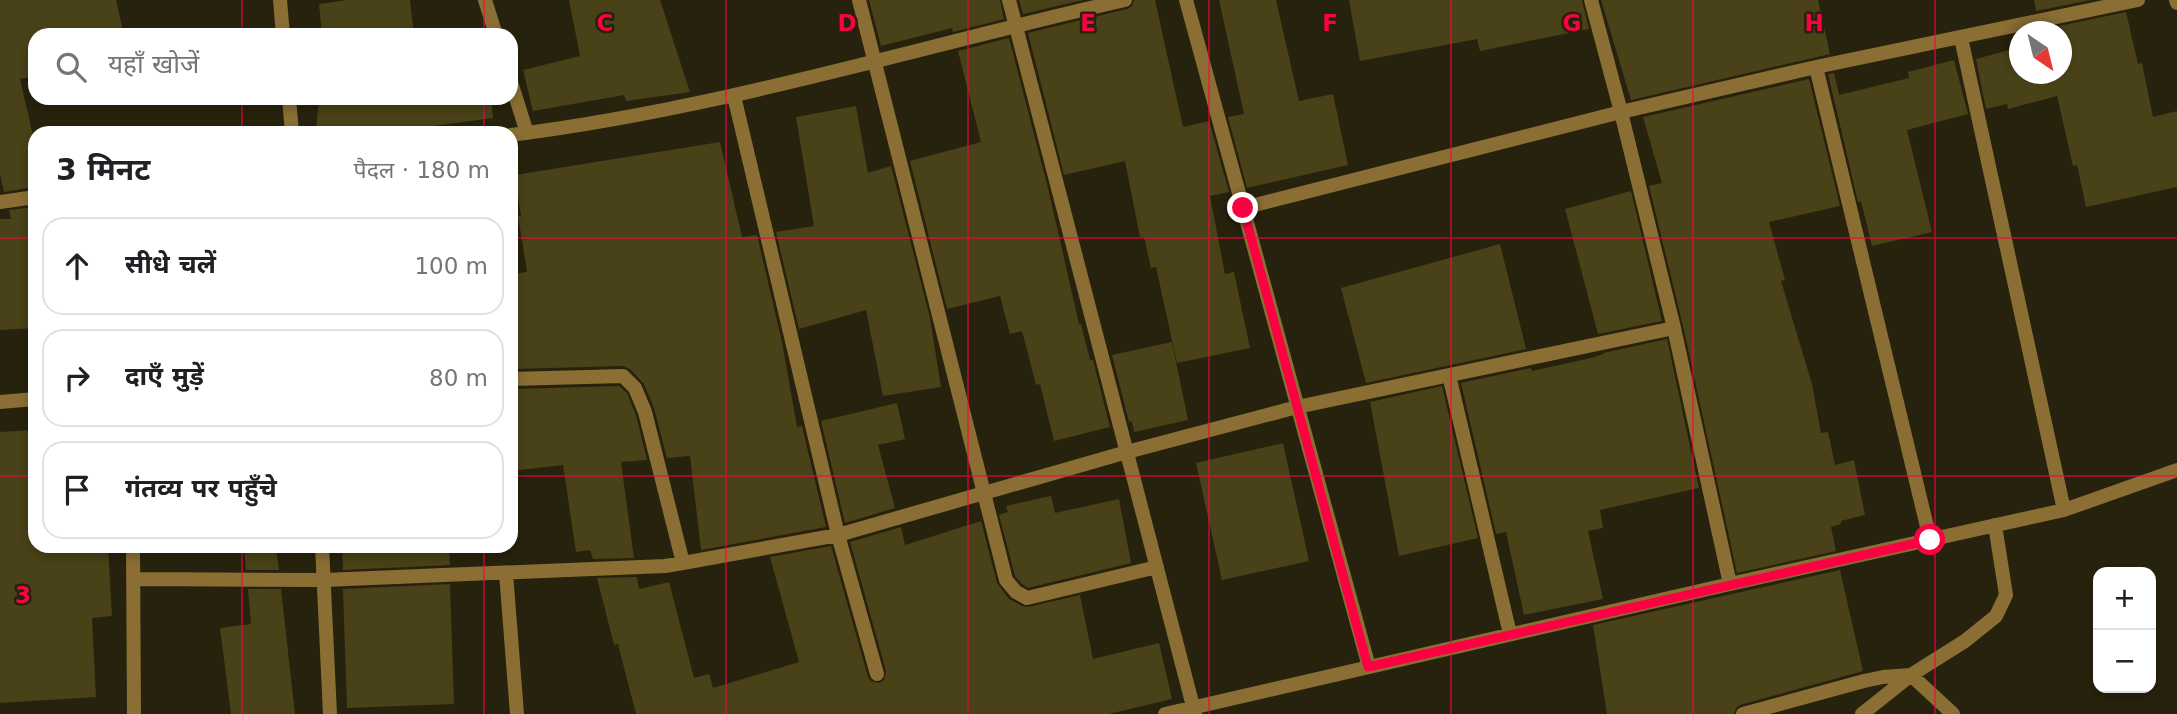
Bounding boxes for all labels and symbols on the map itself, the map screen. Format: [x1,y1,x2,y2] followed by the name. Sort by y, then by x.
[597,10,613,36] text: C
[837,10,857,36] text: D
[1080,10,1096,36] text: E
[1322,10,1338,36] text: F
[1563,10,1581,36] text: G
[1804,10,1824,36] text: H
[2009,21,2072,84] north arrow
[1227,192,1258,223] route end
[1914,524,1945,555] route start
[15,582,31,608] text: 3

